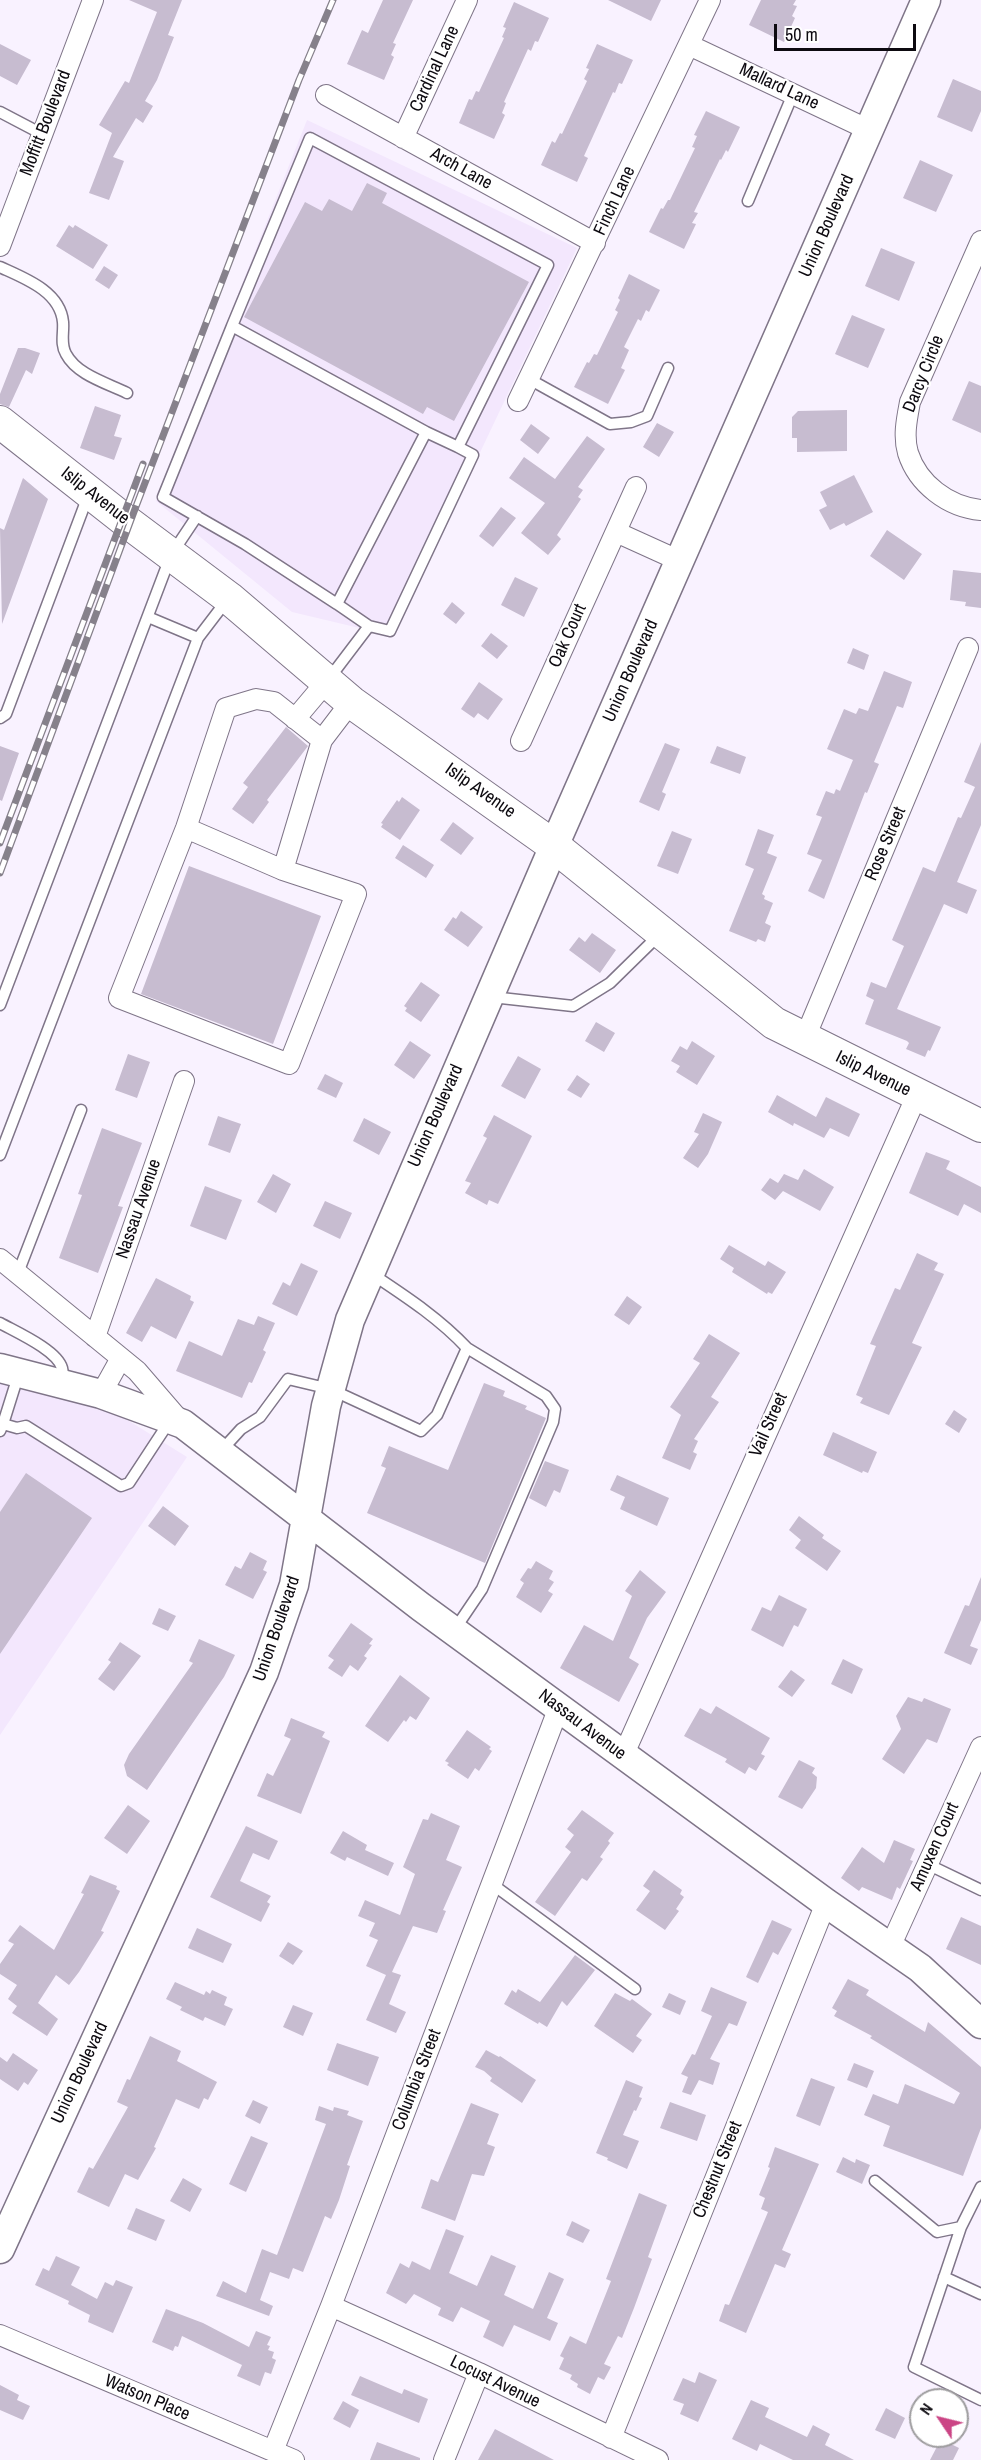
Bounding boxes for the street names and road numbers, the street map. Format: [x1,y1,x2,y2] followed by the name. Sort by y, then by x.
[406,22,464,116] street label: Cardinal Lane
[736,59,822,115] street label: Mallard Lane
[16,67,76,179] street label: Moffitt Boulevard
[426,143,496,195] street label: Arch Lane
[590,163,640,239] street label: Finch Lane
[795,171,859,281] street label: Union Boulevard
[899,332,949,416] street label: Darcy Circle
[56,463,134,529] street label: Islip Avenue
[544,601,592,671] street label: Oak Court
[599,616,663,726] street label: Union Boulevard
[441,759,519,823] street label: Islip Avenue
[861,804,911,884] street label: Rose Street
[832,1047,914,1101] street label: Islip Avenue
[404,1061,468,1171] street label: Union Boulevard
[112,1156,166,1262] street label: Nassau Avenue
[745,1390,793,1460] street label: Vail Street
[249,1574,305,1684] street label: Union Boulevard
[534,1685,630,1765] street label: Nassau Avenue
[906,1800,964,1894] street label: Amuxen Court
[47,2019,113,2127] street label: Union Boulevard
[388,2026,446,2134] street label: Columbia Street
[689,2118,747,2222] street label: Chestnut Street
[446,2351,544,2413] street label: Locust Avenue
[101,2370,193,2426] street label: Watson Place

